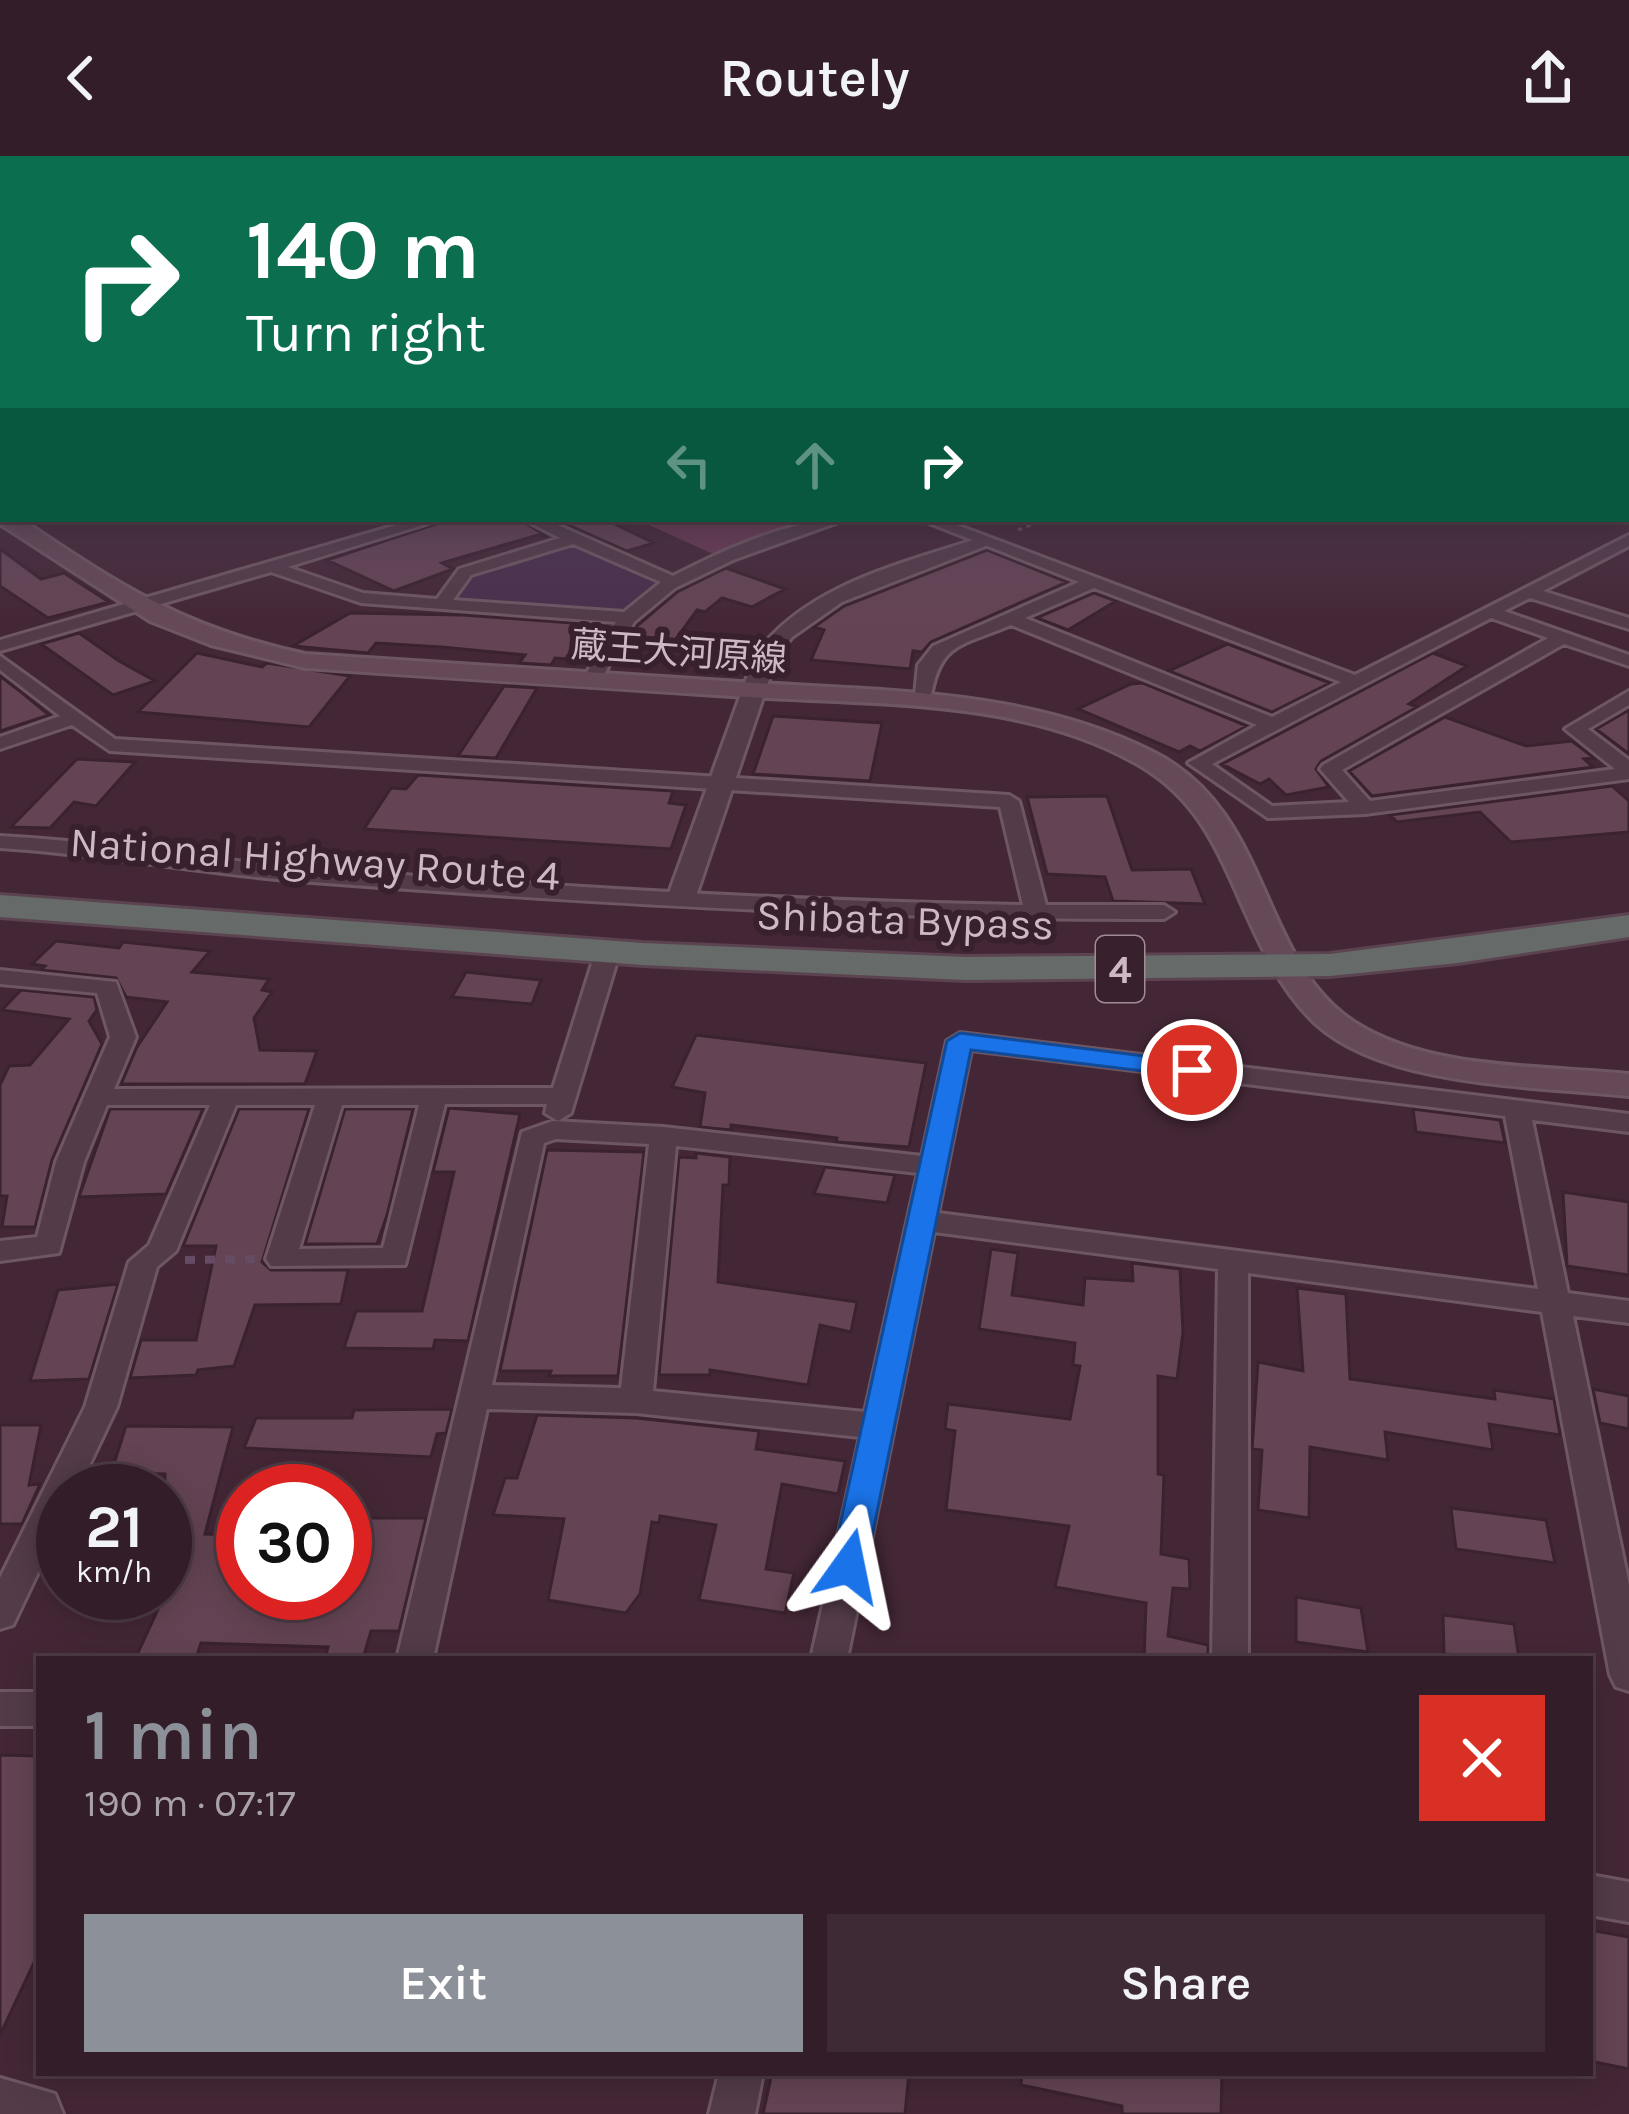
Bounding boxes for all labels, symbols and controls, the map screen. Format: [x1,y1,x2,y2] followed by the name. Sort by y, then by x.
[48,45,114,111] icon: back
[1515,45,1581,111] icon: share
[719,46,910,110] text: Routely
[246,201,480,299] text: 140 m
[48,204,204,360] icon: right
[246,301,486,365] text: Turn right
[656,432,722,498] icon: left
[782,432,848,498] icon: ahead
[908,432,974,498] icon: right
[570,624,788,680] street label: 蔵王大河原線
[68,817,562,901] street label: National Highway Route 4
[755,890,1055,950] street label: Shibata Bypass
[1096,936,1144,1002] road number: 4
[1141,1019,1243,1121] pin
[1159,1037,1225,1103] icon: arrive
[216,1464,372,1620] speed limit sign: 30
[85,1492,143,1562] text: 21
[786,1503,912,1629] position arrow
[76,1554,152,1590] text: km/h
[84,1693,263,1777] text: 1 min
[1419,1695,1545,1821] button: close
[84,1780,296,1826] text: 190 m · 07:17
[84,1914,803,2052] button: Exit
[827,1914,1545,2052] button: Share

